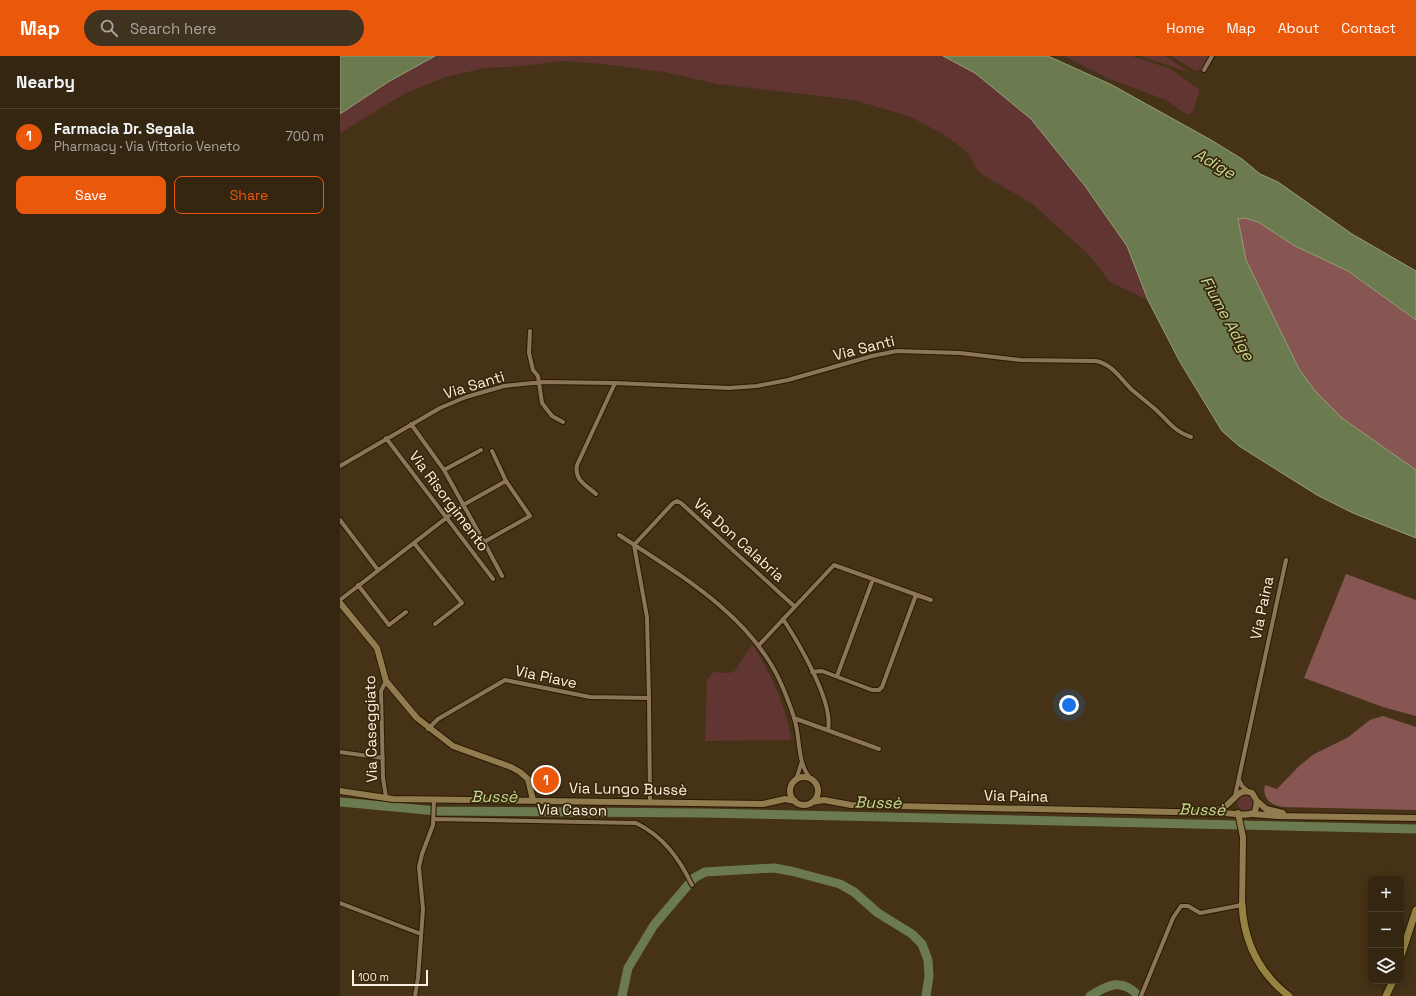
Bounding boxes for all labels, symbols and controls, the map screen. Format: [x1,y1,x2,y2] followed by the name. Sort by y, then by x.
[84,10,364,46] search box
[20,16,60,41] text: Map
[98,17,120,39] icon: search
[130,19,216,38] text: Search here
[1166,19,1204,37] text: Home
[1226,19,1256,37] text: Map
[1278,19,1319,37] text: About
[1341,19,1396,37] text: Contact
[16,71,75,93] text: Nearby
[54,119,194,138] text: Farmacia Dr. Segala
[26,128,32,145] text: 1
[286,128,324,145] text: 700 m
[54,138,240,155] text: Pharmacy · Via Vittorio Veneto
[1190,143,1240,184] water label: Adige
[16,176,166,214] button: Save
[174,176,324,214] button: Share
[1196,272,1260,365] water label: Fiume Adige
[831,331,897,364] street label: Via Santi
[441,366,507,403] street label: Via Santi
[405,447,493,555] street label: Via Risorgimento
[690,494,789,586] street label: Via Don Calabria
[1246,574,1278,641] street label: Via Paina
[513,661,579,692] street label: Via Piave
[360,675,381,783] street label: Via Caseggiato
[1059,695,1079,715] your location
[533,765,559,795] pin: 1
[569,778,688,799] street label: Via Lungo Bussè
[984,785,1049,806] street label: Via Paina
[471,786,518,807] water label: Bussè
[854,792,902,813] water label: Bussè
[537,799,607,820] street label: Via Cason
[1178,799,1226,820] water label: Bussè
[1368,876,1404,984] map controls
[1368,876,1404,912] button: +
[1368,912,1404,948] button: −
[1368,948,1404,984] button: layers
[352,968,428,987] scale bar
[358,970,389,984] text: 100 m

